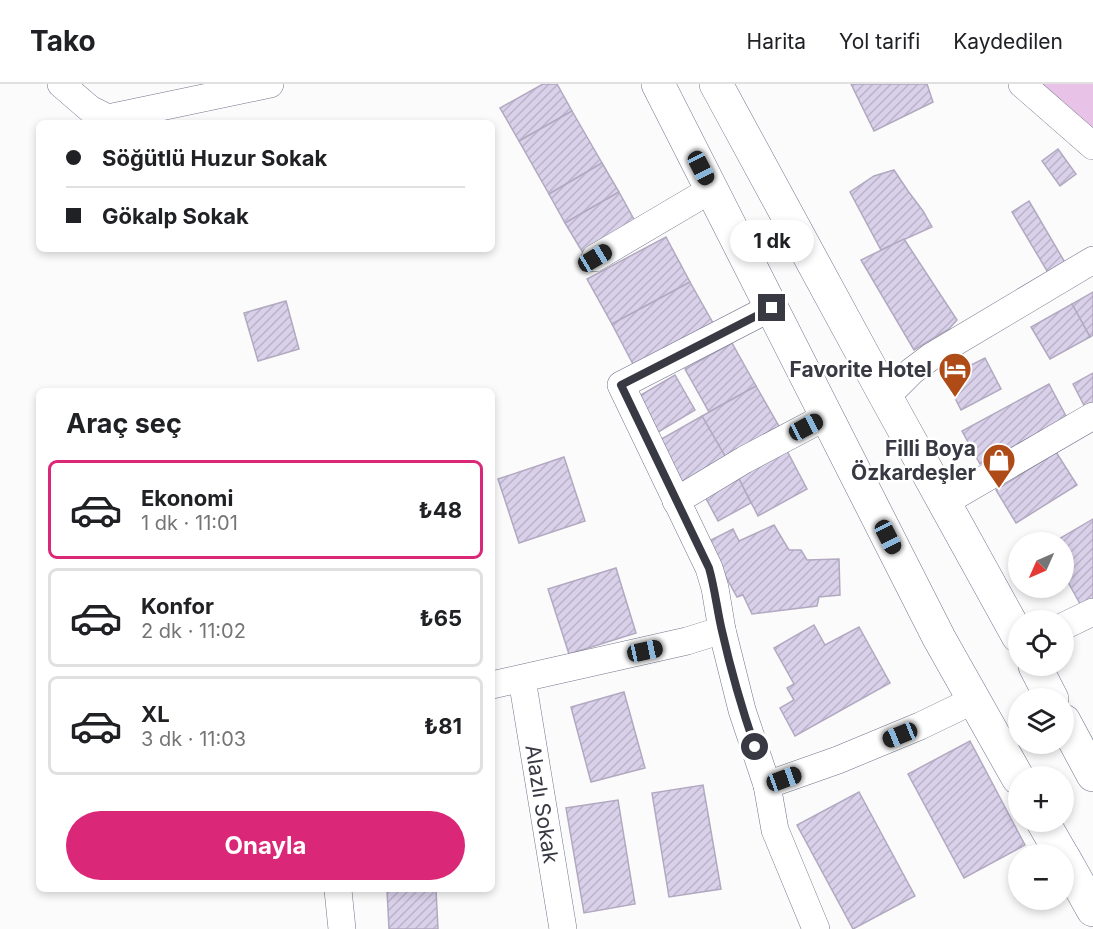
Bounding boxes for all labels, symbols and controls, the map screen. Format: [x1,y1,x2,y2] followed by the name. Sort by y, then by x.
[30,24,96,58] text: Tako
[747,29,806,54] text: Harita
[839,29,920,54] text: Yol tarifi
[953,29,1063,54] text: Kaydedilen
[102,145,327,171] text: Söğütlü Huzur Sokak
[685,148,717,188] car
[102,203,249,229] text: Gökalp Sokak
[730,221,814,263] callout: 1 dk
[753,229,791,253] text: 1 dk
[575,241,615,275] car
[758,294,785,321] route end
[937,351,973,398] hotel icon: Favorite Hotel
[789,357,932,382] place label: Favorite Hotel
[66,407,182,440] text: Araç seç
[786,411,826,443] car
[851,436,976,485] place label: Filli Boya Özkardeşler
[981,442,1017,489] shop icon: Filli Boya Özkardeşler
[69,483,123,537] icon: car
[141,485,233,511] text: Ekonomi
[419,497,462,523] text: ₺48
[141,511,238,535] text: 1 dk · 11:01
[872,517,904,557] car
[1008,532,1074,598] north arrow
[1008,532,1074,910] map controls
[69,591,123,645] icon: car
[141,593,214,619] text: Konfor
[419,605,462,631] text: ₺65
[1008,610,1074,676] button: locate
[141,619,246,643] text: 2 dk · 11:02
[626,638,664,664] car
[1008,688,1074,754] button: layers
[69,699,123,753] icon: car
[141,701,170,727] text: XL
[424,713,462,739] text: ₺81
[880,720,920,750] car
[141,727,246,751] text: 3 dk · 11:03
[741,733,768,760] route start
[520,743,564,866] street label: Alazlı Sokak
[764,764,804,794] car
[1008,766,1074,832] button: +
[66,811,465,880] button: Onayla
[1008,844,1074,910] button: −

